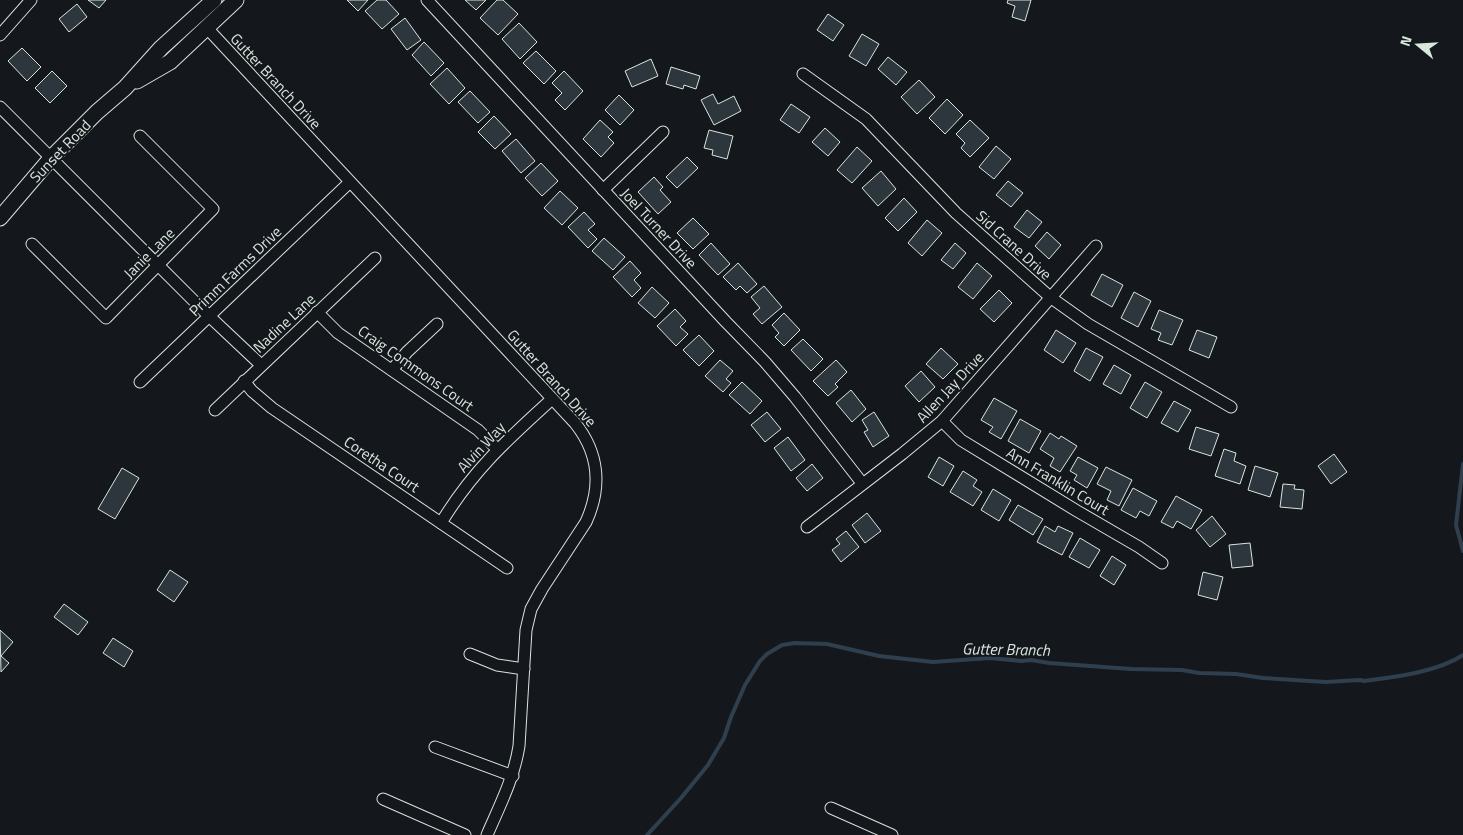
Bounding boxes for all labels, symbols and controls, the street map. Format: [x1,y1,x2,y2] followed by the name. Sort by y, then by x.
[1393,20,1443,70] north arrow
[225,28,327,134] street label: Gutter Branch Drive
[1394,33,1417,49] text: N
[24,114,96,188] street label: Sunset Road
[615,182,703,274] street label: Joel Turner Drive
[971,205,1057,285] street label: Sid Crane Drive
[183,221,287,321] street label: Primm Farms Drive
[118,222,180,284] street label: Janie Lane
[248,288,320,358] street label: Nadine Lane
[353,319,479,417] street label: Craig Commons Court
[502,324,602,432] street label: Gutter Branch Drive
[911,346,989,428] street label: Allen Jay Drive
[451,416,511,478] street label: Alvin Way
[340,430,425,498] street label: Coretha Court
[1002,441,1114,521] street label: Ann Franklin Court
[962,636,1051,662] water label: Gutter Branch

